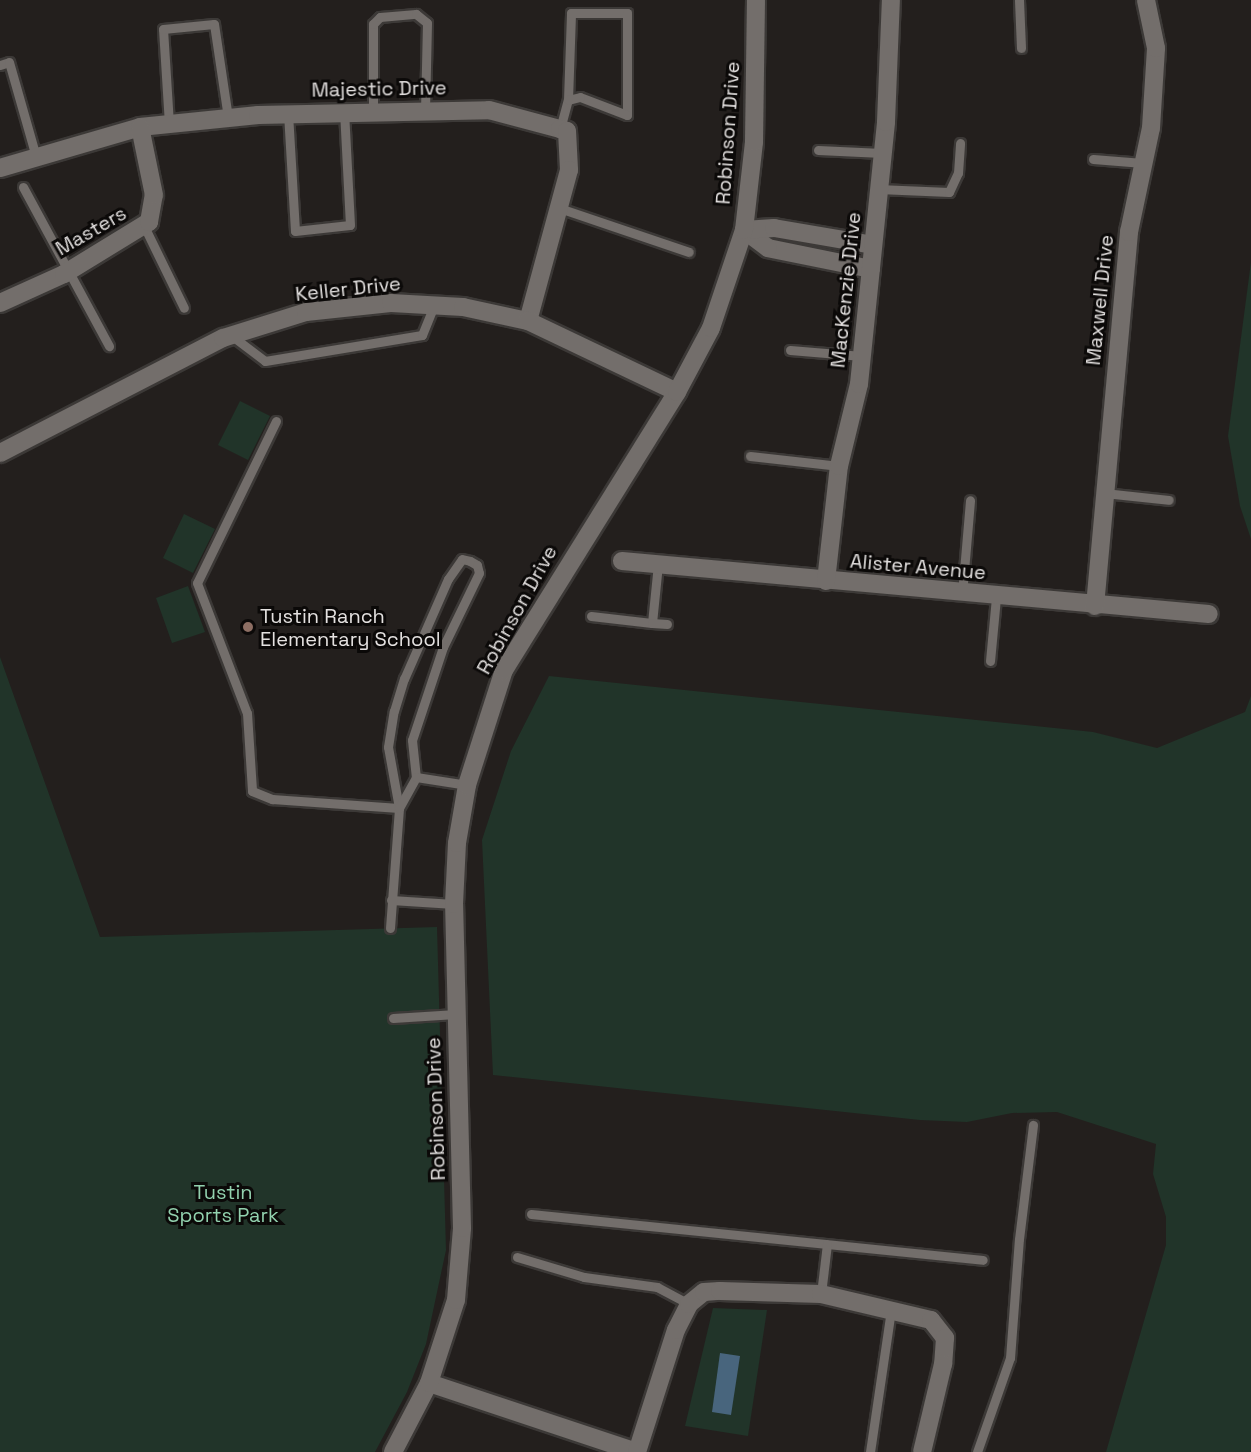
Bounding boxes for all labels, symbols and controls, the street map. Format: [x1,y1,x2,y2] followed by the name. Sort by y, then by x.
[711,61,745,205] street label: Robinson Drive
[311,76,447,102] street label: Majestic Drive
[51,201,131,261] street label: Masters
[826,211,866,369] street label: MacKenzie Drive
[1081,234,1119,366] street label: Maxwell Drive
[294,272,402,306] street label: Keller Drive
[472,542,562,678] street label: Robinson Drive
[849,549,987,585] street label: Alister Avenue
[260,604,441,651] place label: Tustin Ranch Elementary School
[241,620,255,634] marker: Tustin Ranch Elementary School
[422,1037,450,1181] street label: Robinson Drive
[167,1181,279,1228] park label: Tustin Sports Park

